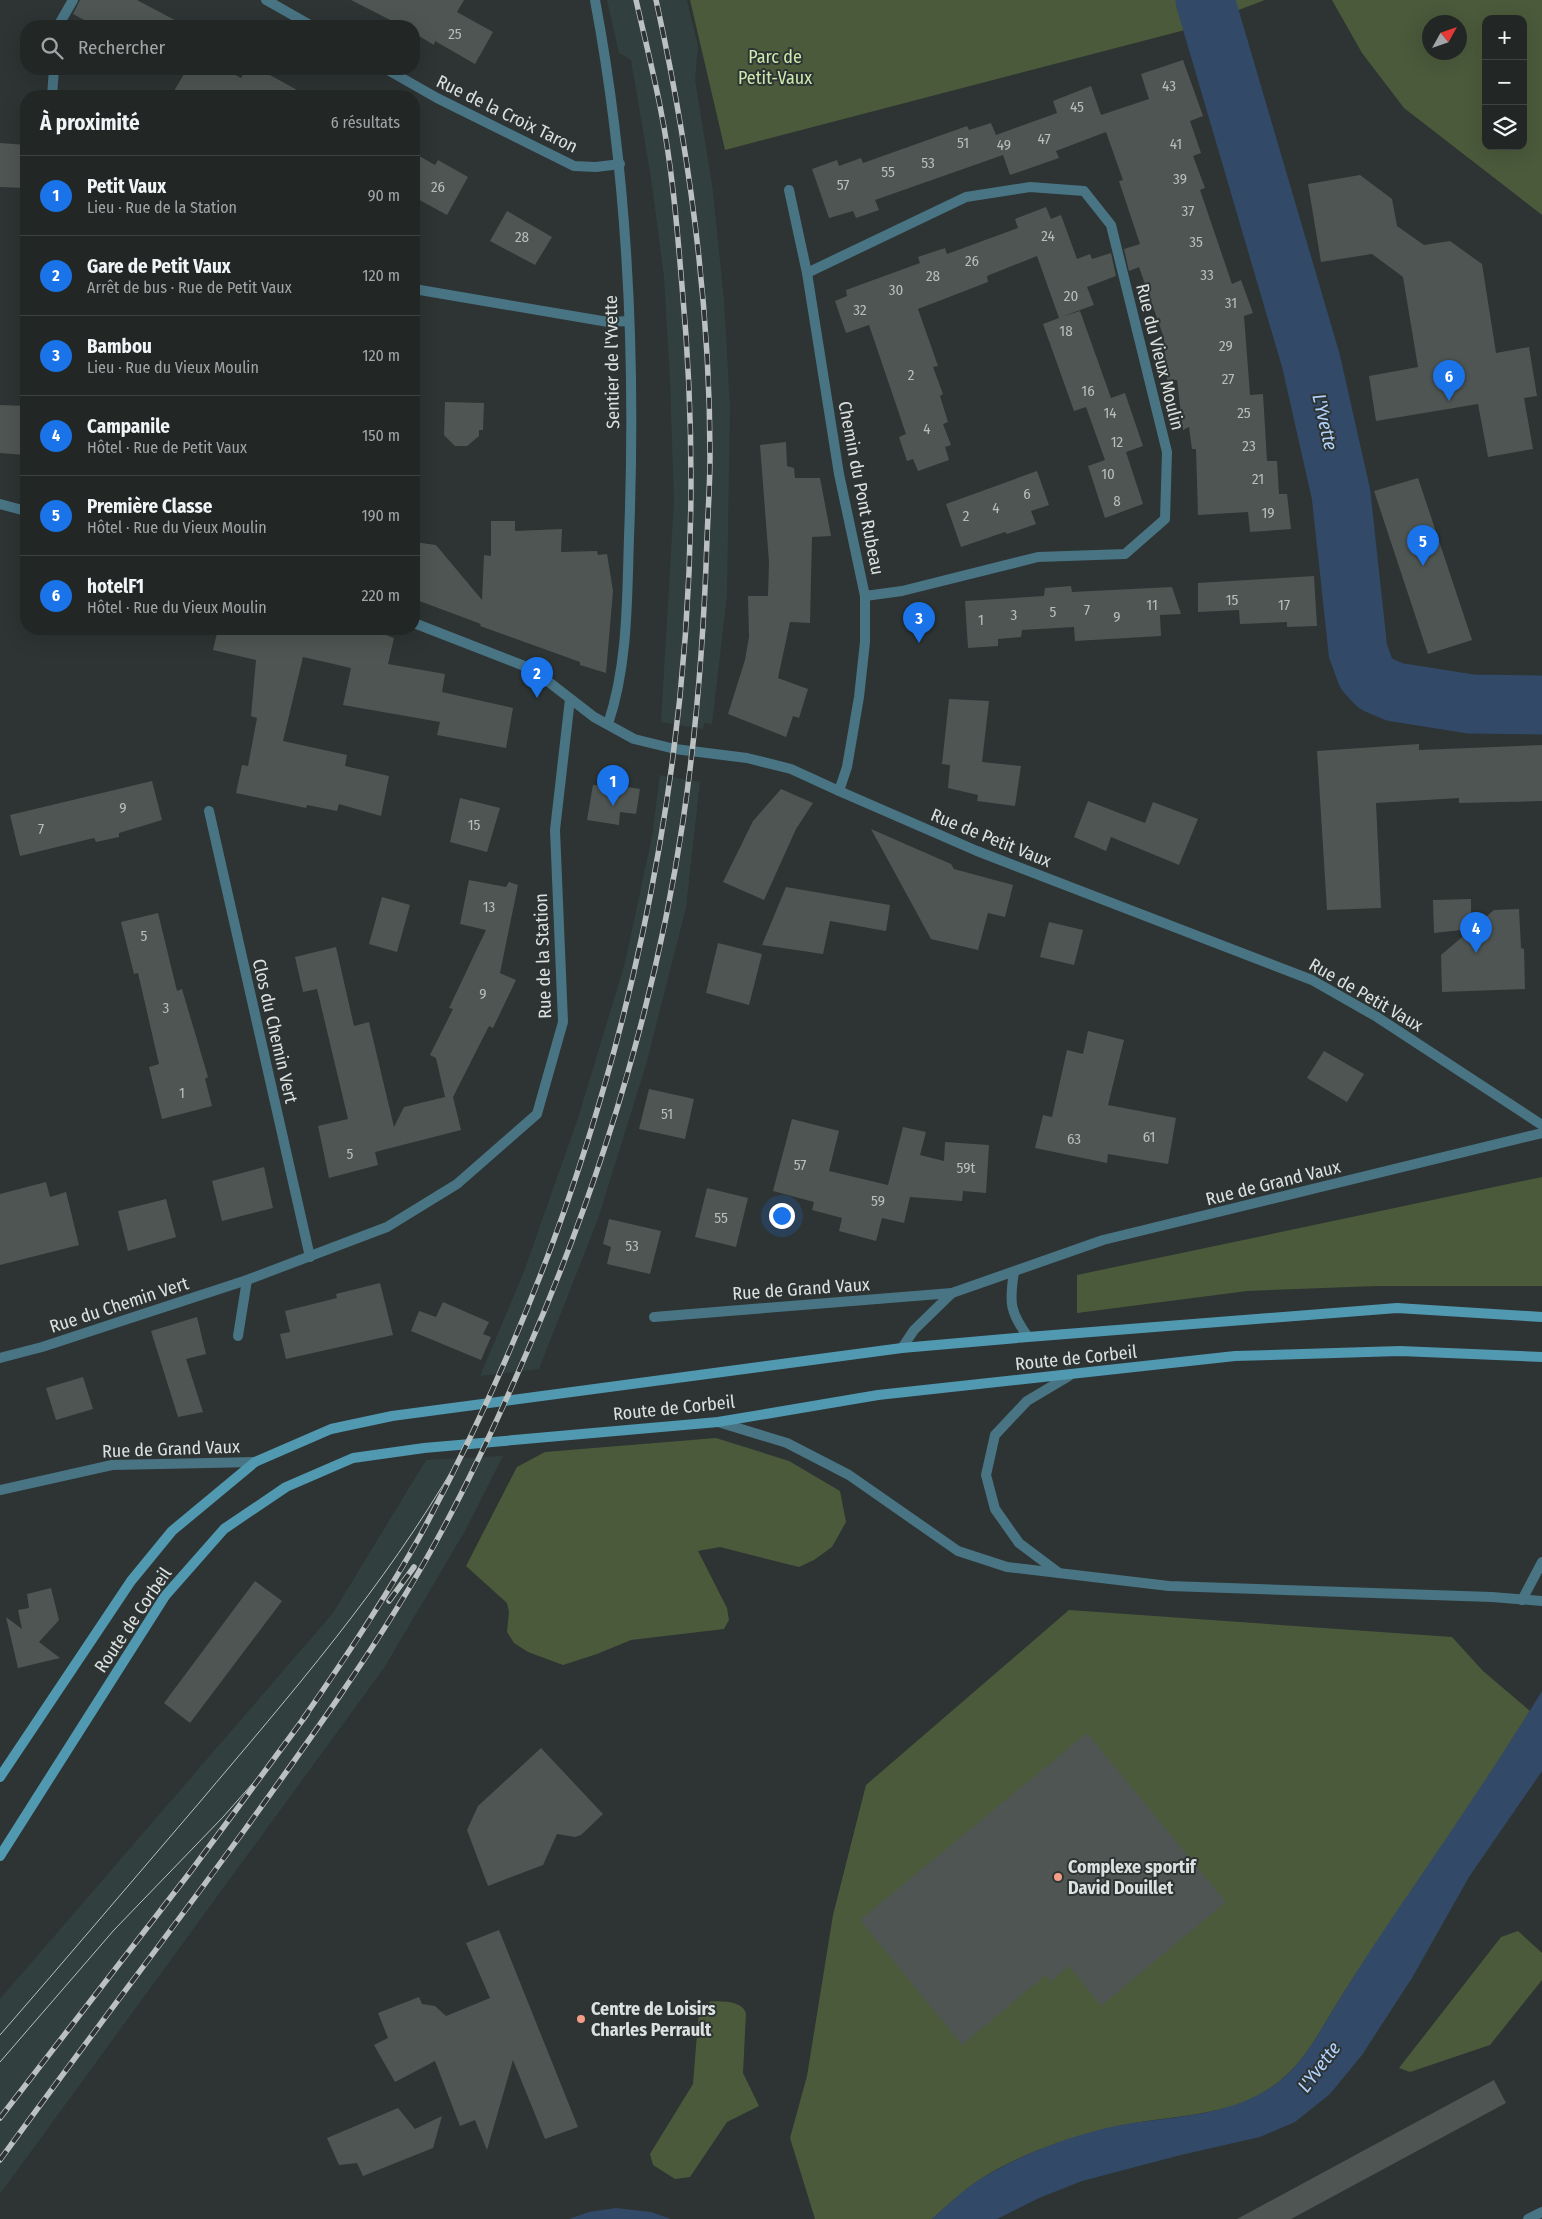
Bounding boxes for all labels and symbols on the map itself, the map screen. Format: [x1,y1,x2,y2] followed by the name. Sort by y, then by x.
[1422,15,1467,60] north arrow
[448,25,462,43] house number: 25
[738,46,812,89] park label: Parc de Petit-Vaux
[433,70,581,158] street label: Rue de la Croix Taron
[1162,77,1176,95] house number: 43
[1070,98,1084,116] house number: 45
[1037,130,1051,148] house number: 47
[957,134,969,152] house number: 51
[1170,135,1182,153] house number: 41
[997,136,1011,154] house number: 49
[921,154,935,172] house number: 53
[881,163,895,181] house number: 55
[1173,170,1187,188] house number: 39
[837,176,849,194] house number: 57
[431,178,445,196] house number: 26
[1182,202,1194,220] house number: 37
[1041,227,1055,245] house number: 24
[515,228,529,246] house number: 28
[1189,233,1203,251] house number: 35
[965,252,979,270] house number: 26
[1200,266,1214,284] house number: 33
[926,267,940,285] house number: 28
[889,281,903,299] house number: 30
[1131,281,1189,433] street label: Rue du Vieux Moulin
[1064,287,1078,305] house number: 20
[1225,294,1237,312] house number: 31
[600,295,624,429] street label: Sentier de l'Yvette
[853,301,867,319] house number: 32
[1059,322,1073,340] house number: 18
[1219,337,1233,355] house number: 29
[1433,360,1465,401] pin: 6
[908,366,915,384] house number: 2
[1222,370,1234,388] house number: 27
[1081,382,1095,400] house number: 16
[1307,391,1343,453] water label: L'Yvette
[833,399,889,577] street label: Chemin du Pont Rubeau
[1103,404,1117,422] house number: 14
[1237,404,1251,422] house number: 25
[923,420,931,438] house number: 4
[1111,433,1124,451] house number: 12
[1242,437,1256,455] house number: 23
[1101,465,1115,483] house number: 10
[1252,470,1264,488] house number: 21
[1023,485,1031,503] house number: 6
[1113,492,1121,510] house number: 8
[992,499,1000,517] house number: 4
[1261,504,1275,522] house number: 19
[963,507,970,525] house number: 2
[1407,525,1439,566] pin: 5
[1226,591,1238,609] house number: 15
[1146,596,1158,614] house number: 11
[1278,596,1290,614] house number: 17
[1084,601,1090,619] house number: 7
[903,602,935,643] pin: 3
[1050,603,1057,621] house number: 5
[1011,606,1018,624] house number: 3
[1113,608,1121,626] house number: 9
[978,611,984,629] house number: 1
[521,657,553,698] pin: 2
[597,765,629,806] pin: 1
[119,799,127,817] house number: 9
[928,804,1055,872] street label: Rue de Petit Vaux
[468,816,480,834] house number: 15
[38,820,44,838] house number: 7
[530,893,556,1019] street label: Rue de la Station
[483,898,496,916] house number: 13
[1460,912,1492,953] pin: 4
[141,927,148,945] house number: 5
[1305,953,1427,1037] street label: Rue de Petit Vaux
[248,957,302,1105] street label: Clos du Chemin Vert
[479,985,487,1003] house number: 9
[163,999,170,1017] house number: 3
[179,1084,185,1102] house number: 1
[661,1105,673,1123] house number: 51
[1143,1128,1155,1146] house number: 61
[1067,1130,1081,1148] house number: 63
[347,1145,354,1163] house number: 5
[794,1156,806,1174] house number: 57
[1203,1156,1343,1210] street label: Rue de Grand Vaux
[957,1159,976,1177] house number: 59t
[871,1192,885,1210] house number: 59
[769,1203,795,1229] your location
[714,1209,728,1227] house number: 55
[625,1237,639,1255] house number: 53
[47,1272,191,1338] street label: Rue du Chemin Vert
[731,1273,871,1305] street label: Rue de Grand Vaux
[1014,1341,1138,1375] street label: Route de Corbeil
[612,1391,736,1425] street label: Route de Corbeil
[102,1436,240,1462] street label: Rue de Grand Vaux
[90,1563,176,1677] street label: Route de Corbeil
[1068,1856,1198,1899] place label: Complexe sportif David Douillet
[1052,1871,1064,1883] marker: Complexe sportif David Douillet
[591,1998,716,2041] place label: Centre de Loisirs Charles Perrault
[575,2013,587,2025] marker: Centre de Loisirs Charles Perrault
[1293,2037,1345,2097] water label: L'Yvette

